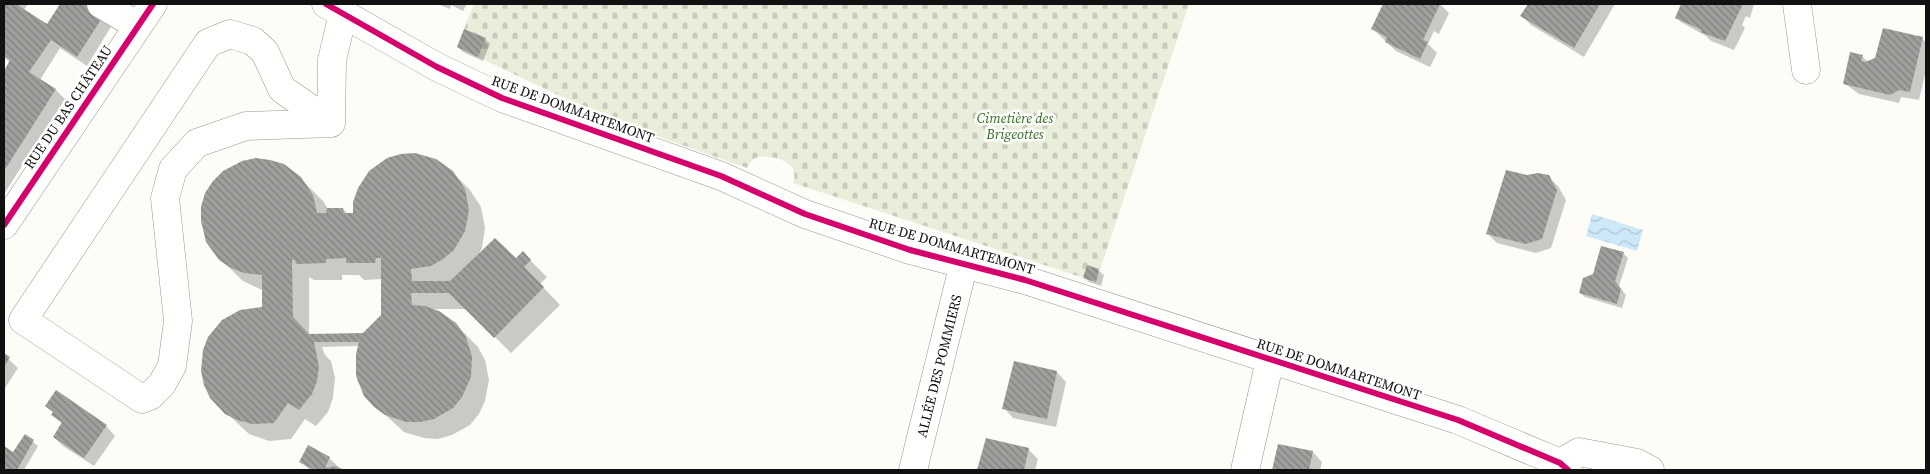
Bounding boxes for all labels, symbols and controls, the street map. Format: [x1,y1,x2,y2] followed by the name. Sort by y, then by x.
[19,41,117,173] street label: RUE DU BAS CHÂTEAU
[489,70,658,148] street label: RUE DE DOMMARTEMONT
[977,108,1054,144] park label: Cimetière des Brigeottes
[867,213,1038,279] street label: RUE DE DOMMARTEMONT
[912,292,966,440] street label: ALLÉE DES POMMIERS
[1254,333,1424,405] street label: RUE DE DOMMARTEMONT

